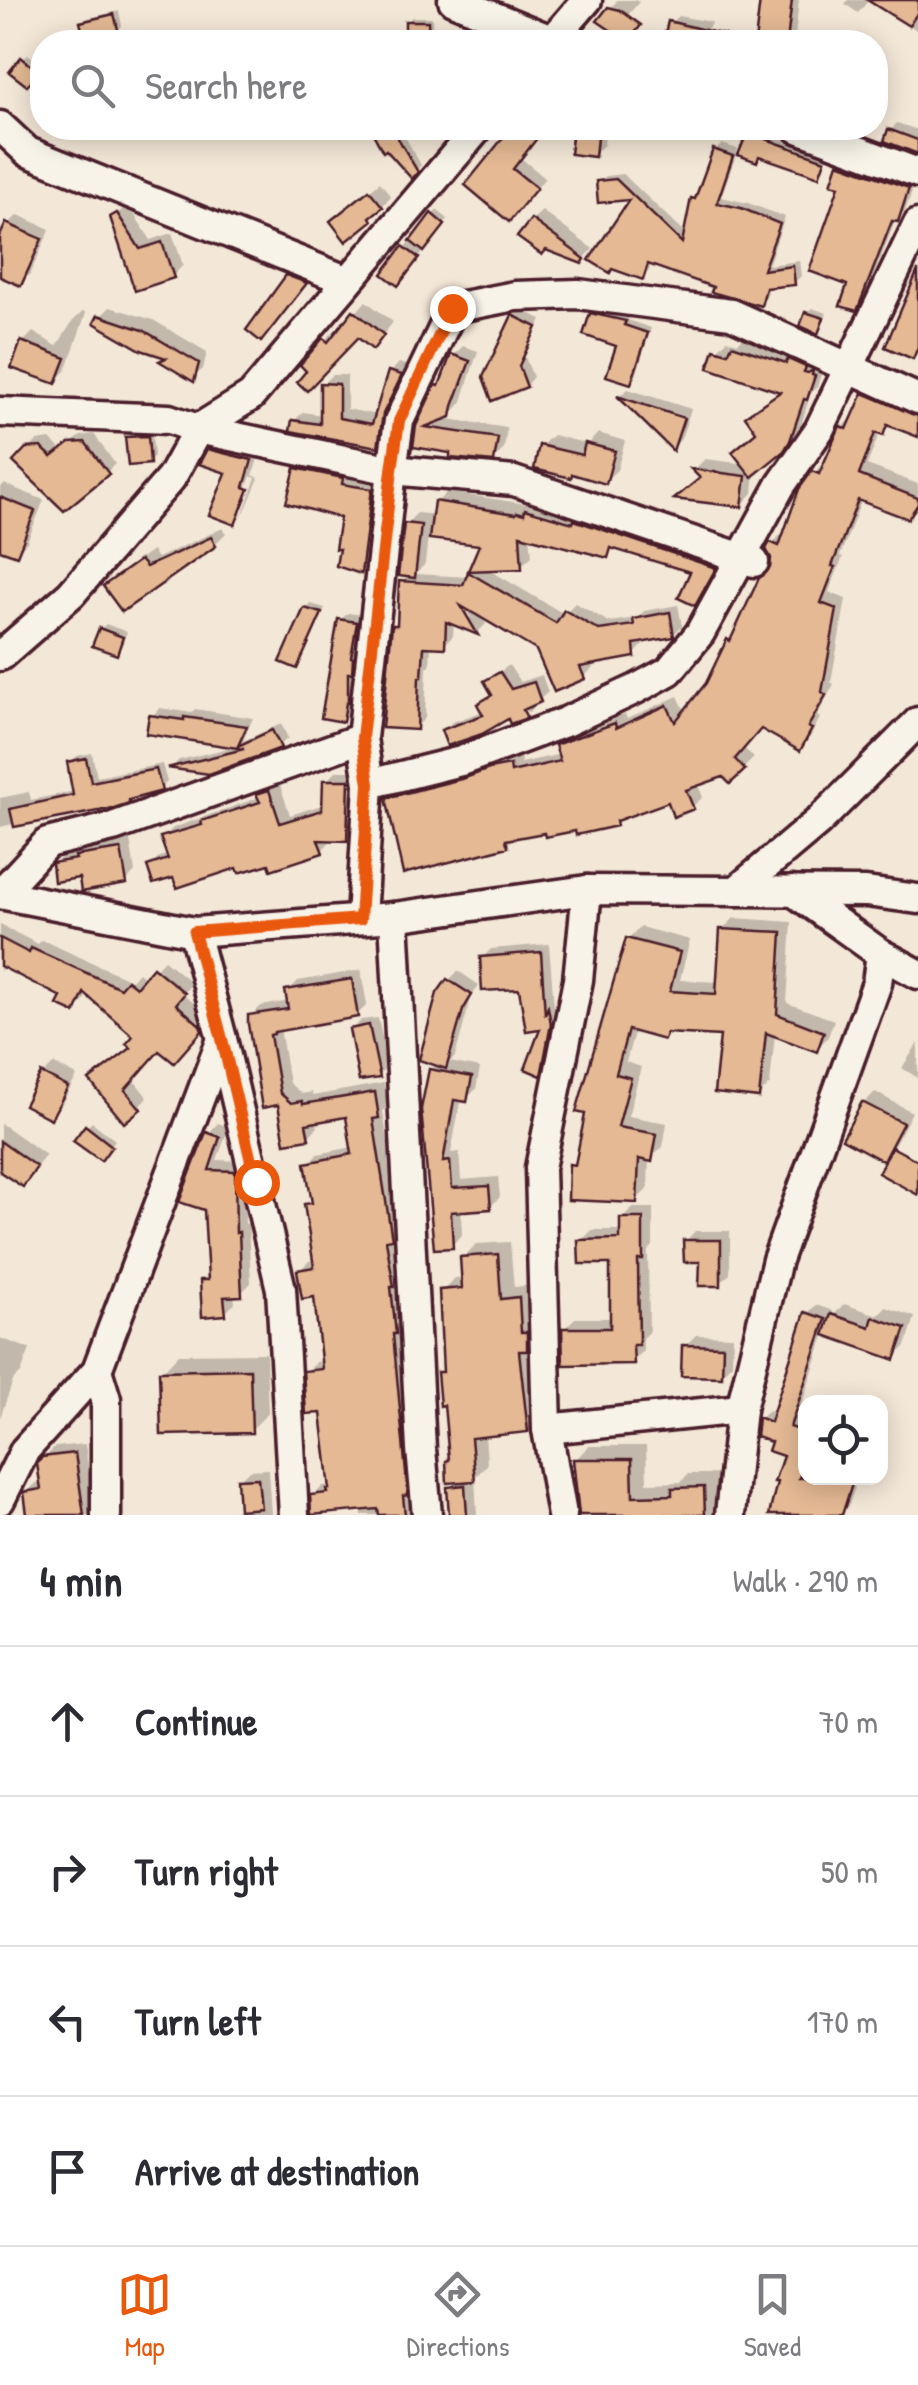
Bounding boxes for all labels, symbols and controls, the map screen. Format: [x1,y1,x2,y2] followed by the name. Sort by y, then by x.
[30,30,888,140] search box
[65,58,120,113] icon: search
[145,59,307,111] text: Search here
[430,286,476,332] route end
[234,1160,280,1206] route start
[798,1395,888,1485] map controls
[798,1395,888,1485] button: locate
[40,1552,122,1609] text: 4 min
[733,1559,878,1602] text: Walk · 290 m
[40,1694,95,1749] icon: ahead
[135,1695,257,1747] text: Continue
[819,1700,878,1743] text: 70 m
[40,1844,95,1899] icon: right
[135,1845,278,1897] text: Turn right
[821,1850,878,1893] text: 50 m
[40,1994,95,2049] icon: left
[135,1995,260,2047] text: Turn left
[807,2000,878,2043] text: 170 m
[40,2144,95,2199] icon: arrive
[135,2145,419,2197] text: Arrive at destination
[117,2267,172,2365] tab: Map
[406,2267,509,2365] tab: Directions
[744,2267,801,2365] tab: Saved

